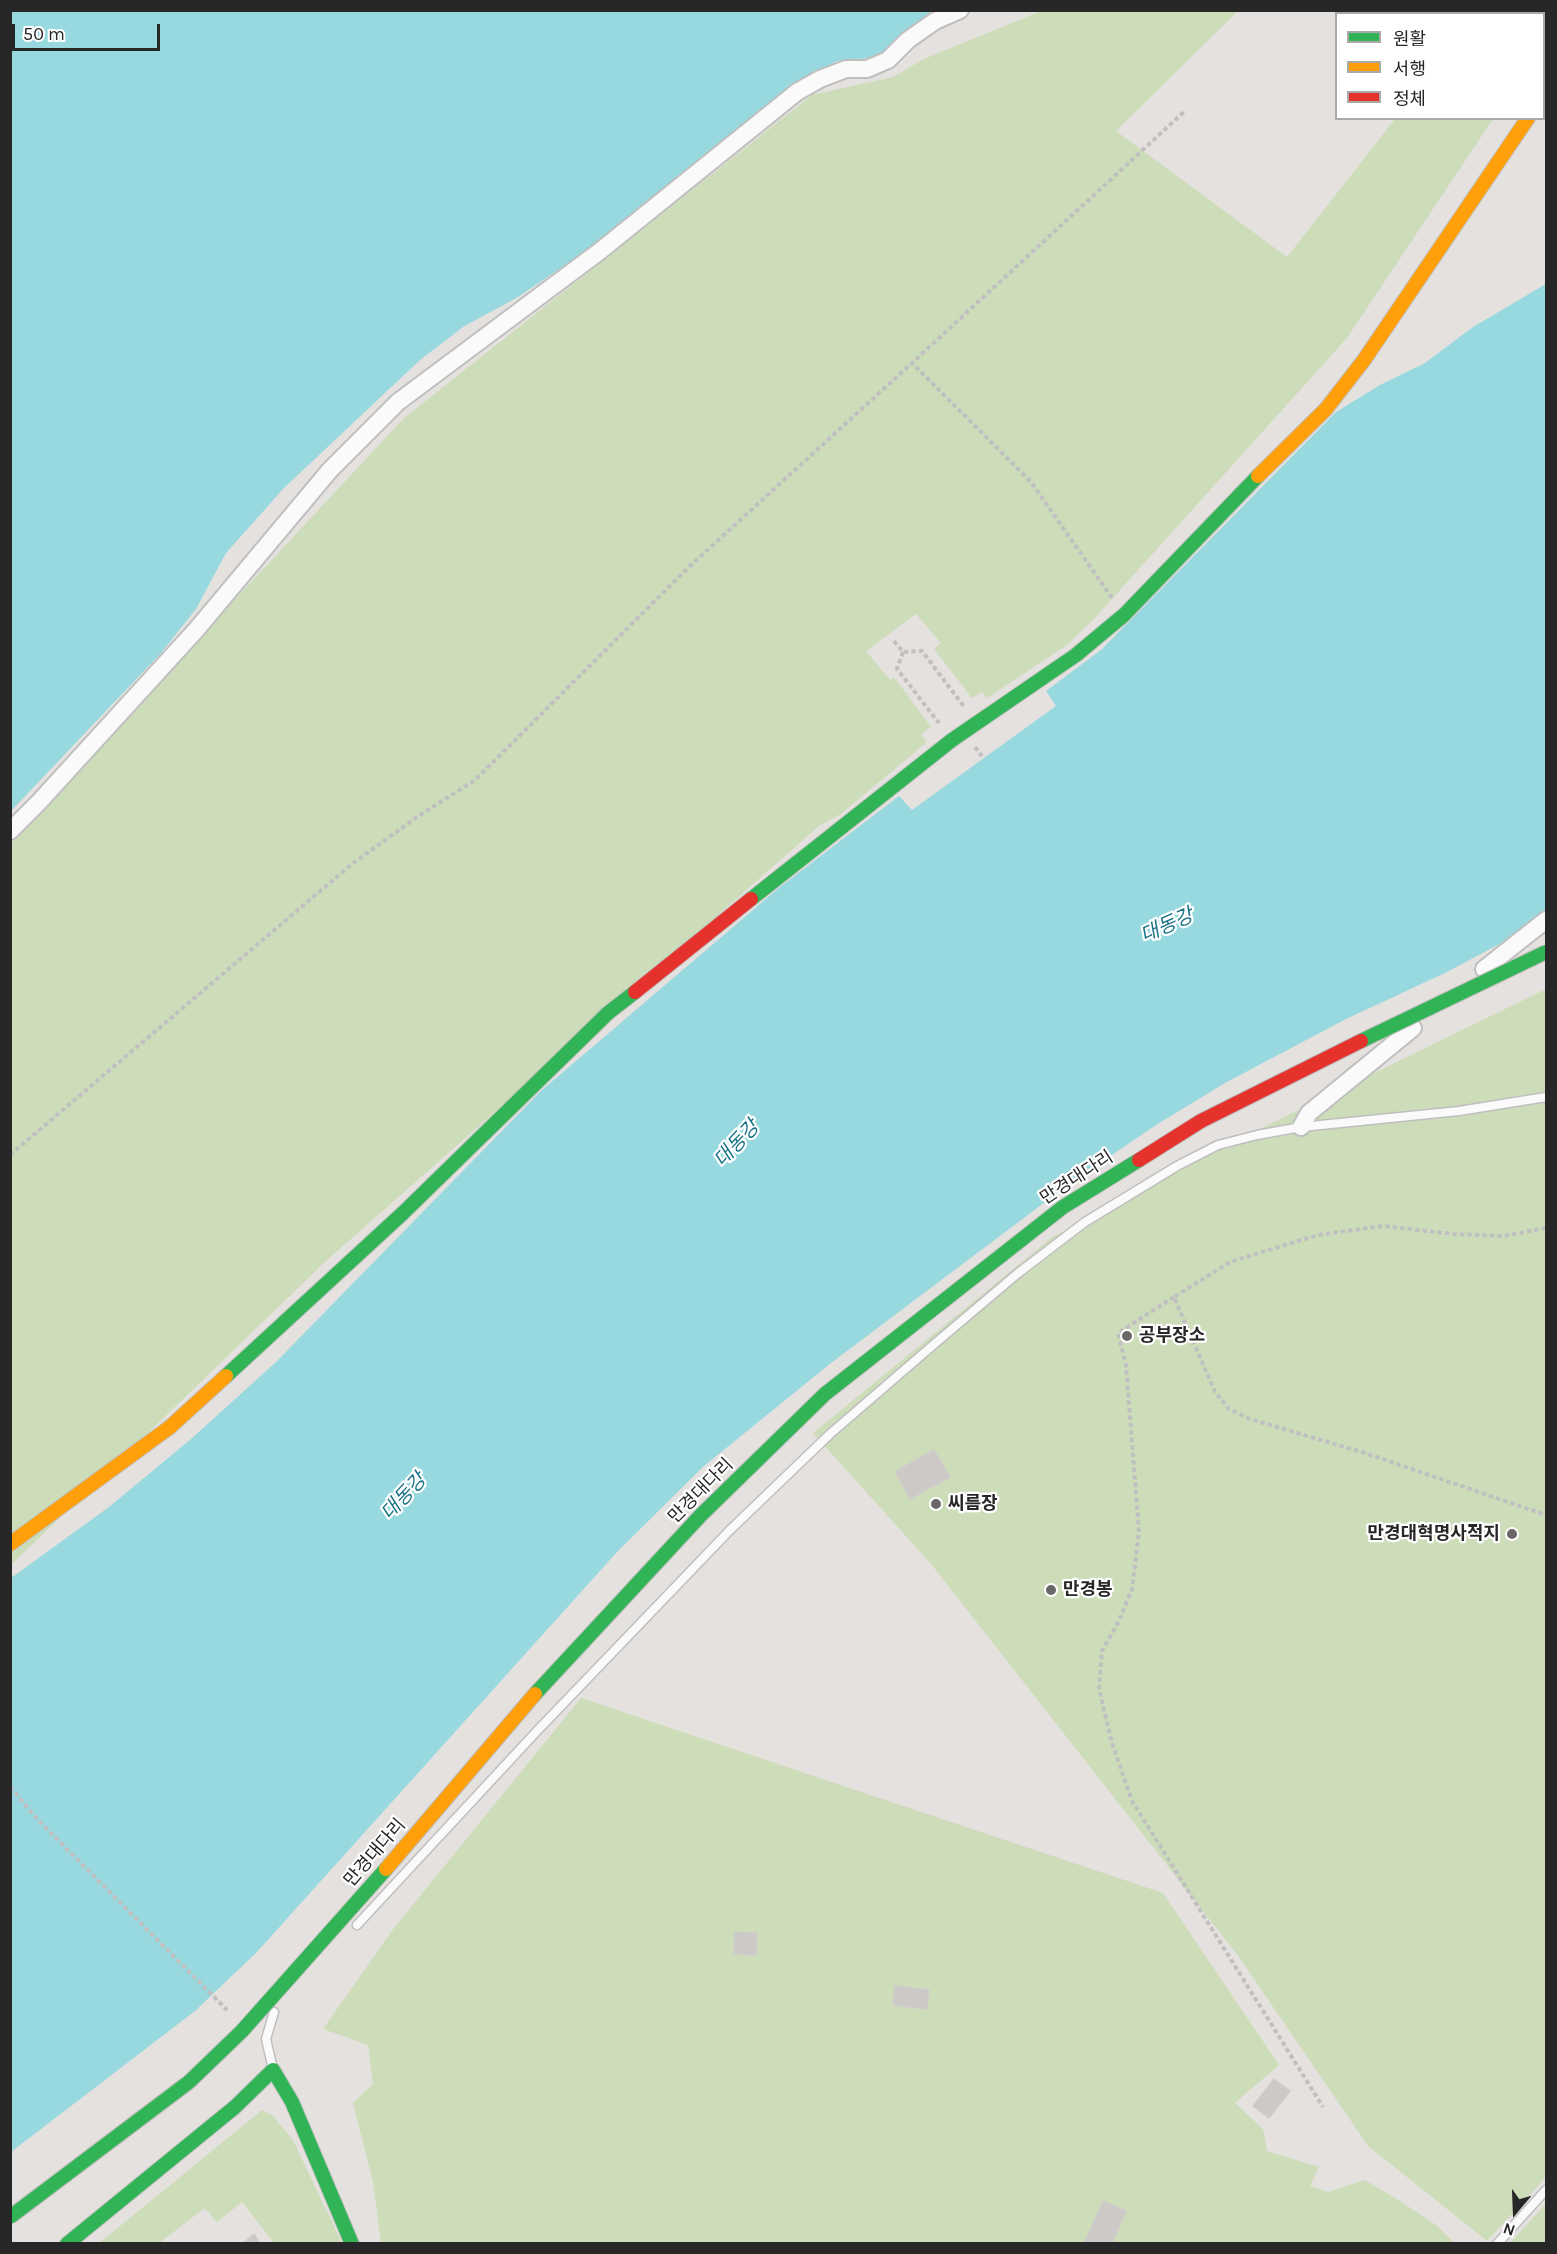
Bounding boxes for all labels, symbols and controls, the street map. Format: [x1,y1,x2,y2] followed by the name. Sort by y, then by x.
[15,12,164,50] scale bar
[1335,12,1545,120] legend
[23,23,65,45] text: 50 m
[1393,28,1426,50] text: 원활
[1393,58,1426,80] text: 서행
[1393,88,1426,110] text: 정체
[1137,904,1197,948] water label: 대동강
[709,1116,765,1172] water label: 대동강
[1036,1146,1118,1210] street label: 만경대다리
[1139,1325,1205,1347] place label: 공부장소
[1120,1329,1134,1343] marker: 공부장소
[664,1454,738,1528] street label: 만경대다리
[376,1469,432,1525] water label: 대동강
[948,1493,998,1515] place label: 씨름장
[929,1497,943,1511] marker: 씨름장
[1368,1523,1500,1545] place label: 만경대혁명사적지
[1505,1527,1519,1541] marker: 만경대혁명사적지
[1063,1579,1113,1601] place label: 만경봉
[1044,1583,1058,1597] marker: 만경봉
[340,1815,410,1891] street label: 만경대다리
[1485,2182,1545,2242] north arrow
[1500,2219,1518,2240] text: N

